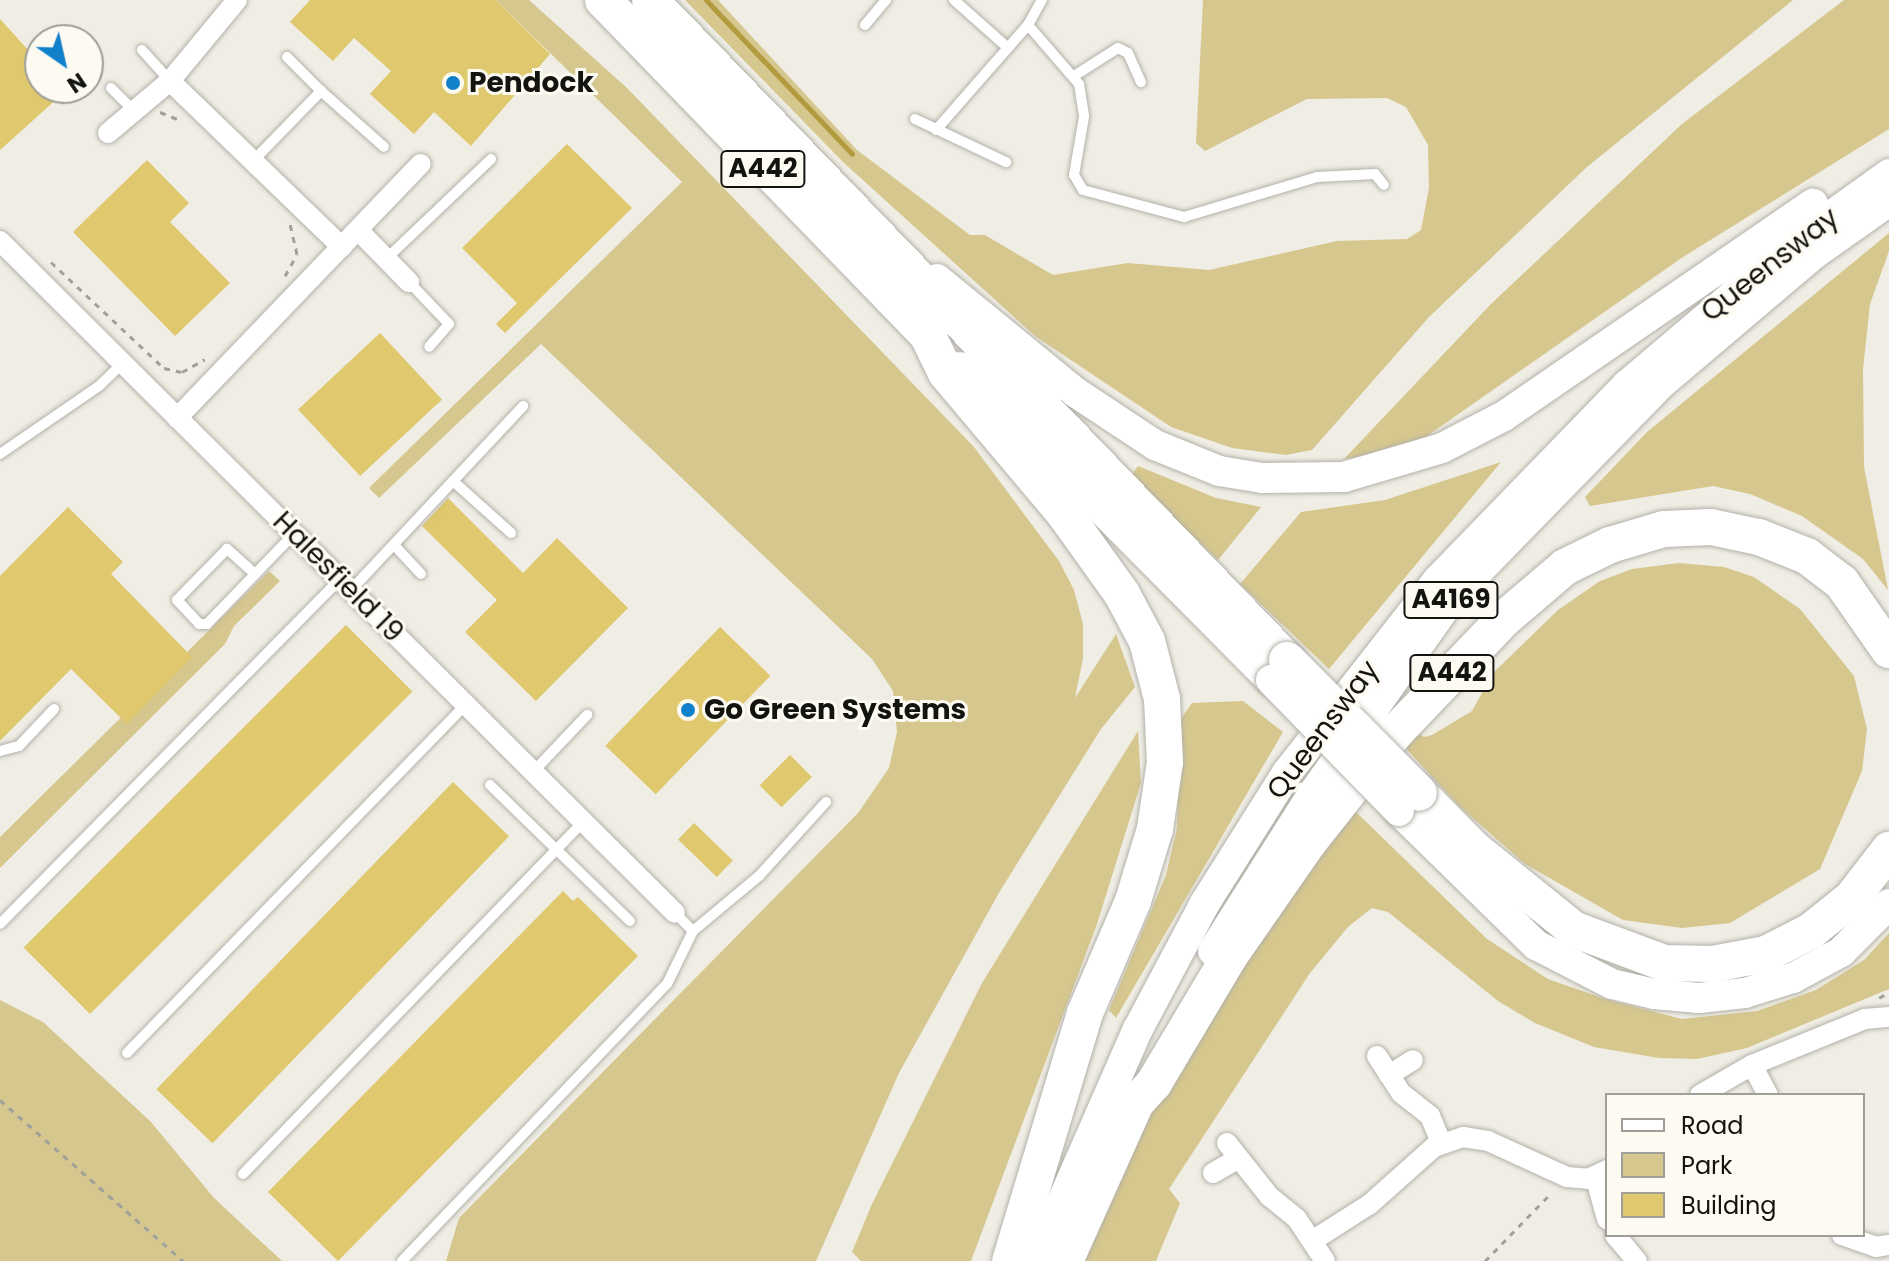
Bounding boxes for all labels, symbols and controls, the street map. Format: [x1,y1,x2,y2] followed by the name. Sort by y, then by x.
[24,24,104,104] north arrow
[61,65,92,100] text: N
[469,66,594,100] place label: Pendock
[444,74,462,92] marker: Pendock
[719,147,807,191] road number: A442
[1695,201,1845,329] street label: Queensway
[266,505,410,649] street label: Halesfield 19
[1403,578,1499,622] road number: A4169
[1408,651,1496,695] road number: A442
[1260,654,1386,806] street label: Queensway
[704,693,966,727] place label: Go Green Systems
[679,701,697,719] marker: Go Green Systems
[1605,1093,1865,1237] legend
[1681,1109,1743,1142] text: Road
[1681,1149,1732,1182] text: Park
[1681,1189,1777,1222] text: Building

